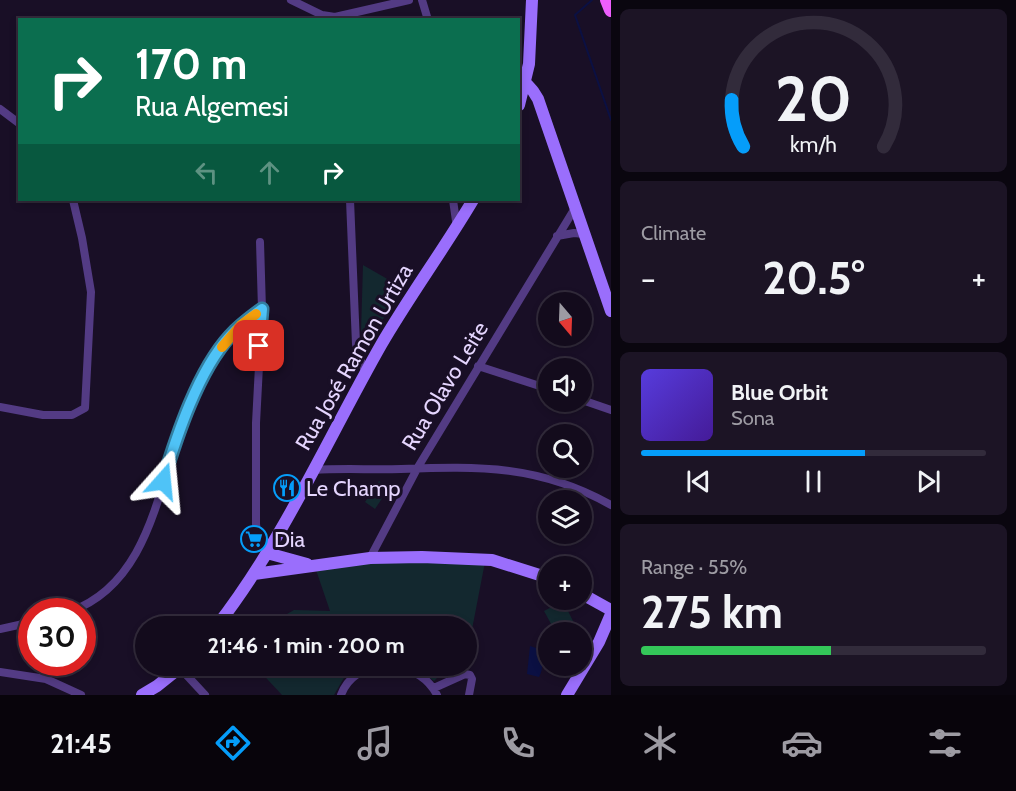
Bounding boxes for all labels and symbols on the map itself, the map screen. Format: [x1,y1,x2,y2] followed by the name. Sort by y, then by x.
[290,259,419,455] street label: Rua José Ramon Urtiza
[538,292,592,346] north arrow
[396,317,494,455] street label: Rua Olavo Leite
[233,320,284,371] pin
[131,449,195,513] position arrow
[272,473,302,503] restaurant icon: Le Champ
[306,475,401,502] place label: Le Champ
[239,524,269,554] supermarket icon: Dia
[274,526,306,553] place label: Dia
[18,598,96,676] speed limit sign: 30

